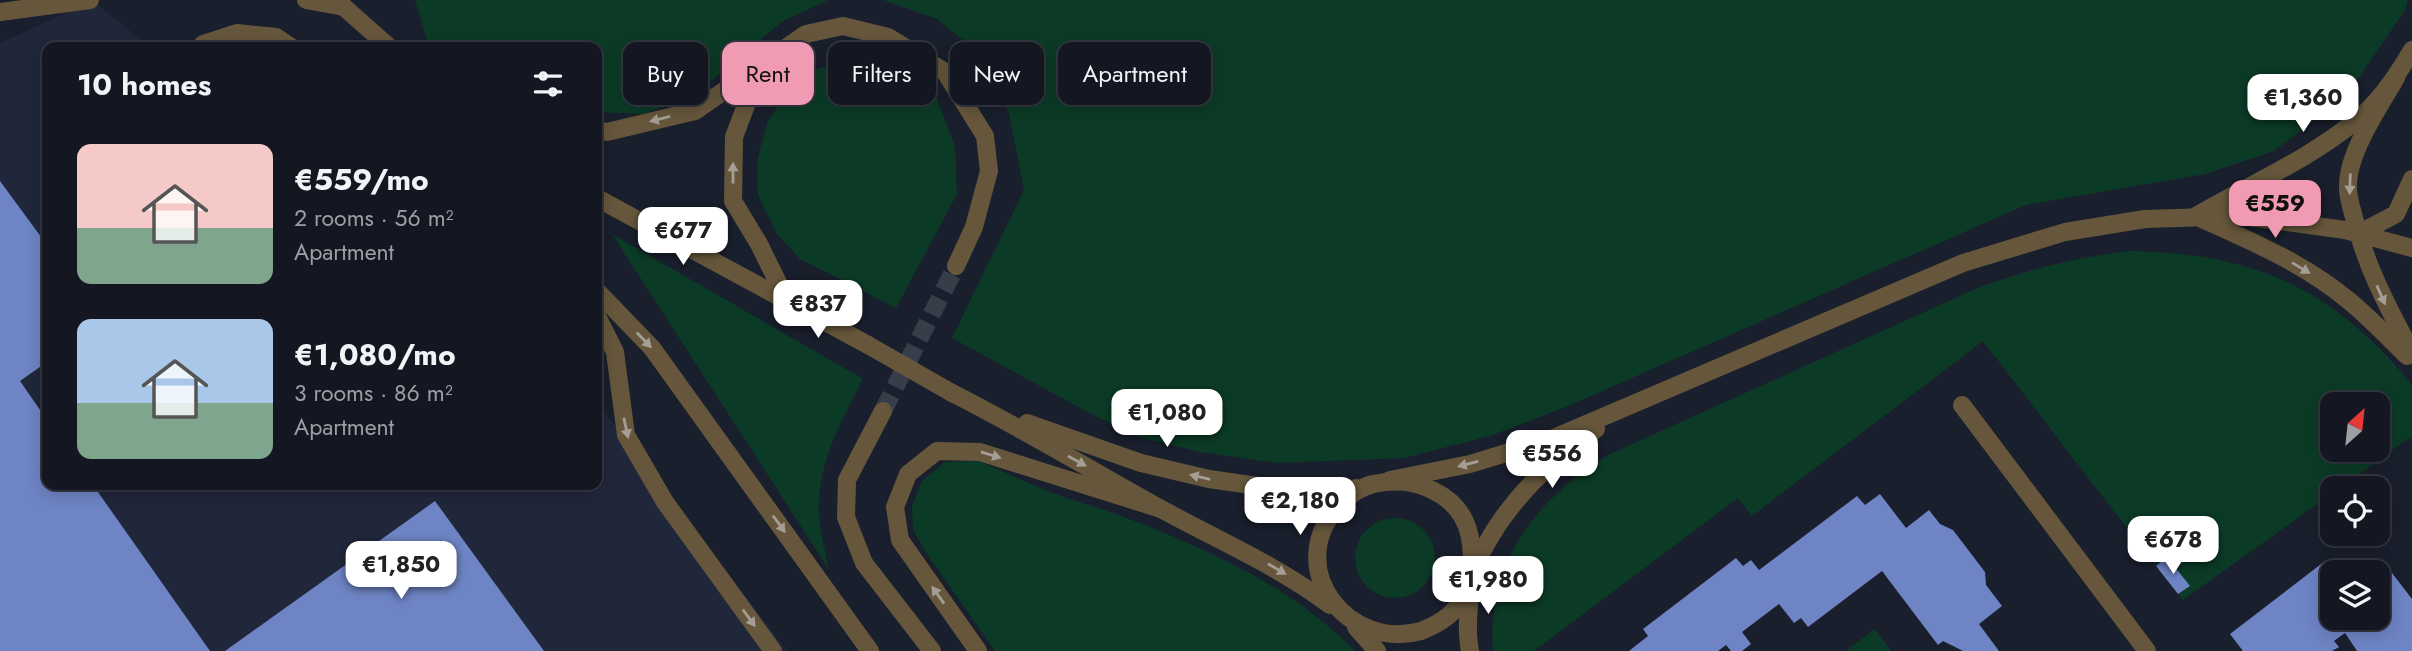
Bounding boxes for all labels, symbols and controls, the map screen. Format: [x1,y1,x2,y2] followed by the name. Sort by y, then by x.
[623,42,708,105] chip: Buy
[722,42,814,105] chip: Rent
[828,42,936,105] chip: Filters
[950,42,1044,105] chip: New
[1058,42,1211,105] chip: Apartment
[77,63,211,106] text: 10 homes
[529,65,567,103] icon: filters
[2246,74,2360,134] pin: €1,360
[2263,80,2343,114] text: €1,360
[649,114,671,125] one-way arrow
[294,158,429,201] text: €559/mo
[727,162,739,184] one-way arrow
[133,172,217,256] icon: home
[2345,173,2356,195] one-way arrow
[2234,180,2316,240] pin: €559
[2245,186,2305,220] text: €559
[294,201,454,235] text: 2 rooms · 56 m²
[642,208,724,267] pin: €677
[654,213,712,247] text: €677
[294,235,394,269] text: Apartment
[2292,261,2311,274] one-way arrow
[777,280,859,340] pin: €837
[2375,285,2387,305] one-way arrow
[789,286,847,320] text: €837
[636,331,652,348] one-way arrow
[294,333,456,376] text: €1,080/mo
[133,347,217,431] icon: home
[294,376,453,410] text: 3 rooms · 86 m²
[1110,390,1224,449] pin: €1,080
[2320,392,2390,462] north arrow
[2320,392,2390,630] map controls
[1127,395,1207,429] text: €1,080
[294,410,394,444] text: Apartment
[620,417,631,439] one-way arrow
[1511,430,1593,490] pin: €556
[1522,436,1582,470] text: €556
[981,451,1002,461] one-way arrow
[1067,455,1086,467] one-way arrow
[1457,459,1479,470] one-way arrow
[1188,471,1210,482] one-way arrow
[2320,476,2390,546] button: locate
[1243,477,1357,537] pin: €2,180
[1261,483,1339,517] text: €2,180
[772,515,786,533] one-way arrow
[2132,516,2214,576] pin: €678
[2144,522,2202,556] text: €678
[344,542,458,601] pin: €1,850
[362,547,440,581] text: €1,850
[1431,556,1545,616] pin: €1,980
[2320,560,2390,630] button: layers
[1448,562,1528,596] text: €1,980
[1267,563,1286,576] one-way arrow
[931,586,945,604] one-way arrow
[742,609,756,627] one-way arrow

